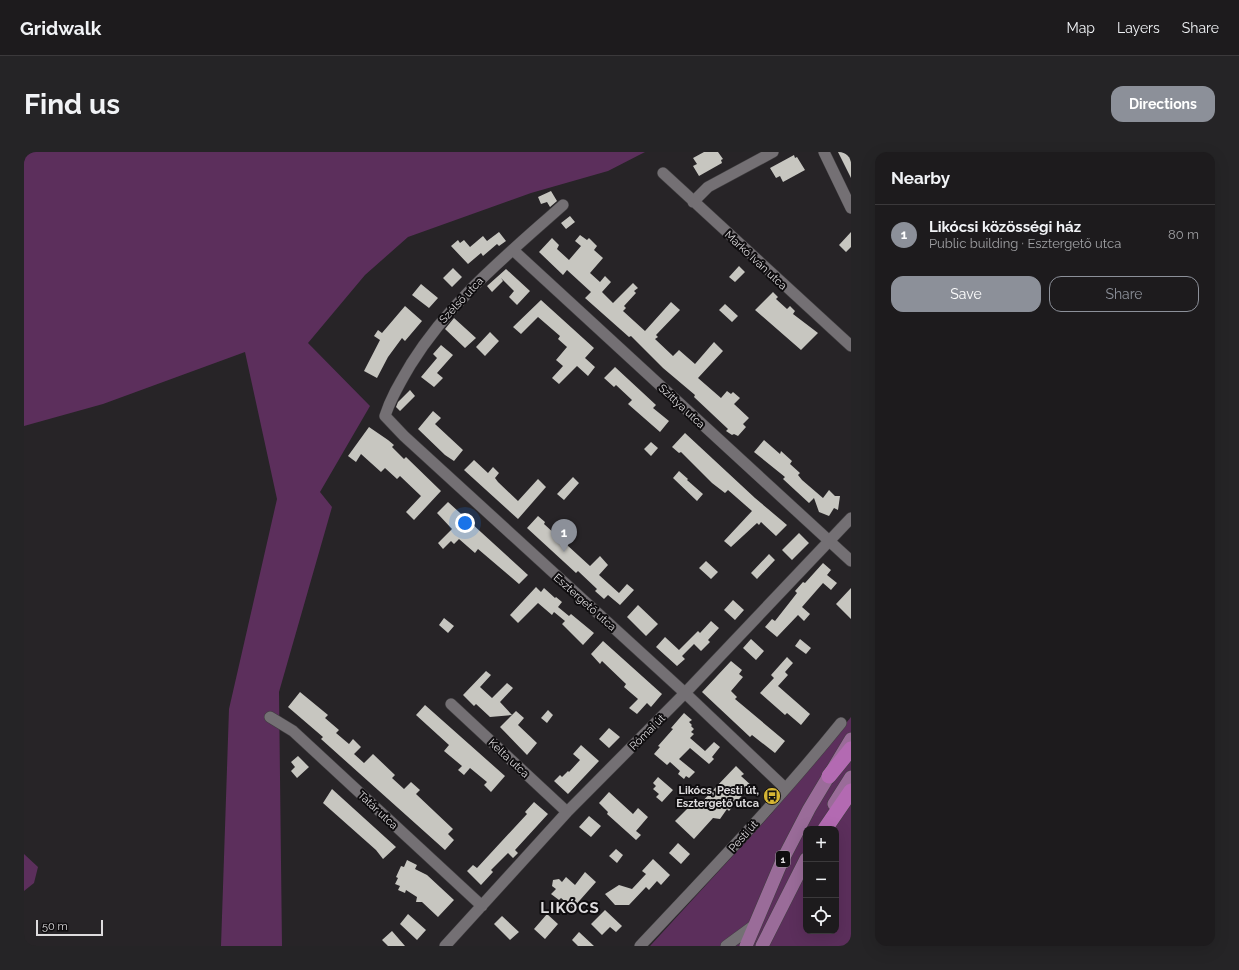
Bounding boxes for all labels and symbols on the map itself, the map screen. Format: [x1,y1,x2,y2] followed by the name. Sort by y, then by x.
[722,228,789,292] street label: Markó Iván utca
[437,275,486,326] street label: Szélső utca
[656,382,708,431] street label: Szittya utca
[455,513,475,533] your location
[551,519,577,552] pin: 1
[551,571,619,634] street label: Esztergető utca
[627,712,668,753] street label: Római út
[486,736,532,780] street label: Kelta utca
[676,784,759,810] place label: Likócs, Pesti út, Esztergető utca
[762,786,782,806] bus stop icon: Likócs, Pesti út, Esztergető utca
[355,789,400,832] street label: Tatár utca
[726,818,761,855] street label: Pesti út
[776,851,790,867] road number: 1
[540,899,600,917] district label: LIKÓCS
[36,918,103,937] scale bar

